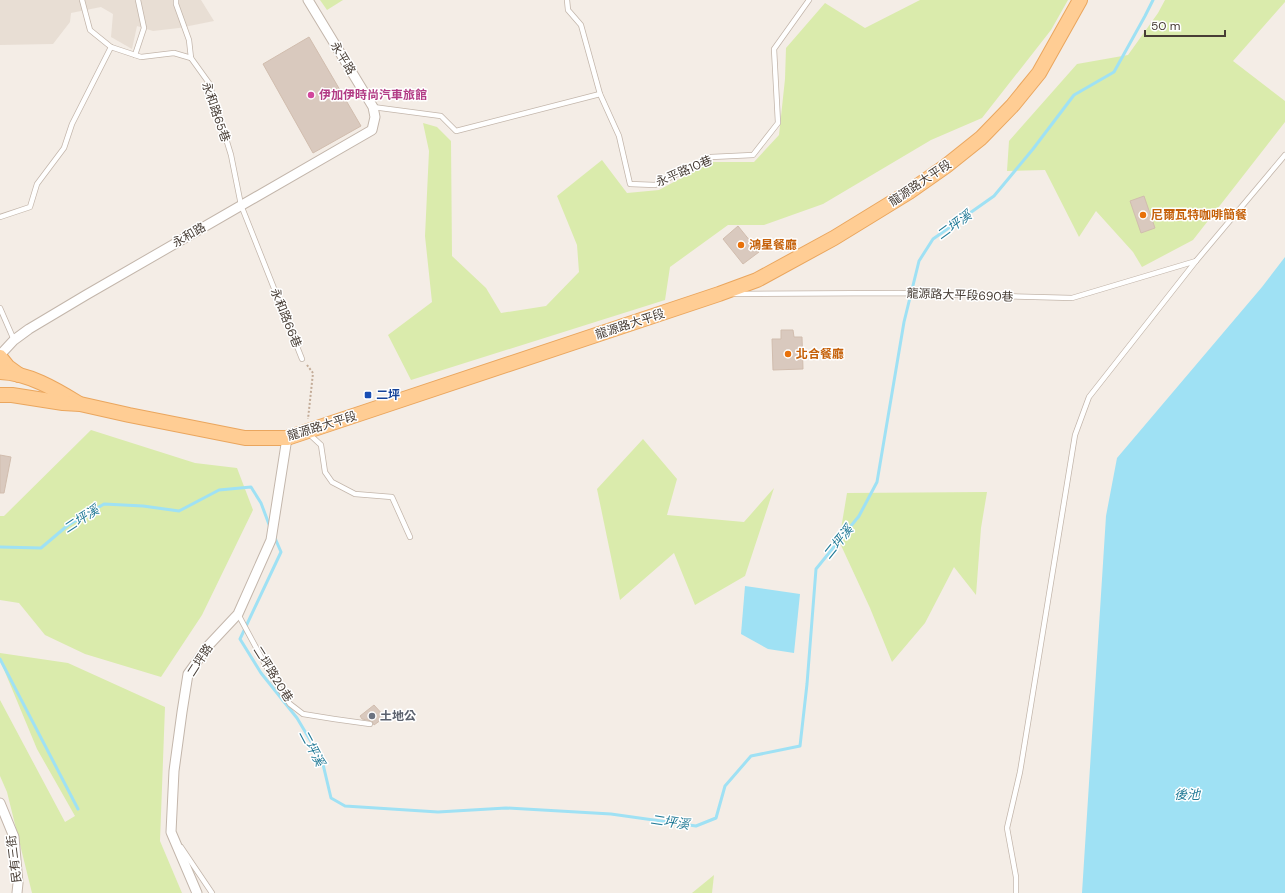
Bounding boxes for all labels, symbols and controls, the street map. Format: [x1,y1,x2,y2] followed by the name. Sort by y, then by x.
[1145,12,1225,38] scale bar
[1151,18,1180,34] text: 50 m
[327,38,359,78] street label: 永平路
[198,80,234,144] street label: 永和路65巷
[319,87,427,103] place label: 伊加伊時尚汽車旅館
[306,90,316,100] marker: 伊加伊時尚汽車旅館
[653,152,715,190] street label: 永平路10巷
[886,156,954,210] street label: 龍源路大平段
[933,205,976,243] water label: 二坪溪
[1151,207,1247,223] place label: 尼爾瓦特咖啡簡餐
[1138,210,1148,220] marker: 尼爾瓦特咖啡簡餐
[169,219,209,251] street label: 永和路
[749,237,797,253] place label: 鴻星餐廳
[736,240,746,250] marker: 鴻星餐廳
[906,285,1014,305] street label: 龍源路大平段690巷
[267,286,305,350] street label: 永和路66巷
[593,305,667,343] street label: 龍源路大平段
[796,346,844,362] place label: 北合餐廳
[783,349,793,359] marker: 北合餐廳
[376,387,400,403] place label: 二坪
[363,390,373,400] marker: 二坪
[285,408,359,444] street label: 龍源路大平段
[60,500,104,537] water label: 二坪溪
[819,520,858,563] water label: 二坪溪
[183,641,217,679] street label: 二坪路
[250,643,296,705] street label: 二坪路20巷
[380,708,416,724] place label: 土地公
[367,711,377,721] marker: 土地公
[295,727,330,771] water label: 二坪溪
[1174,786,1202,803] water label: 後池
[649,811,692,833] water label: 二坪溪
[3,834,25,884] street label: 民有三街

